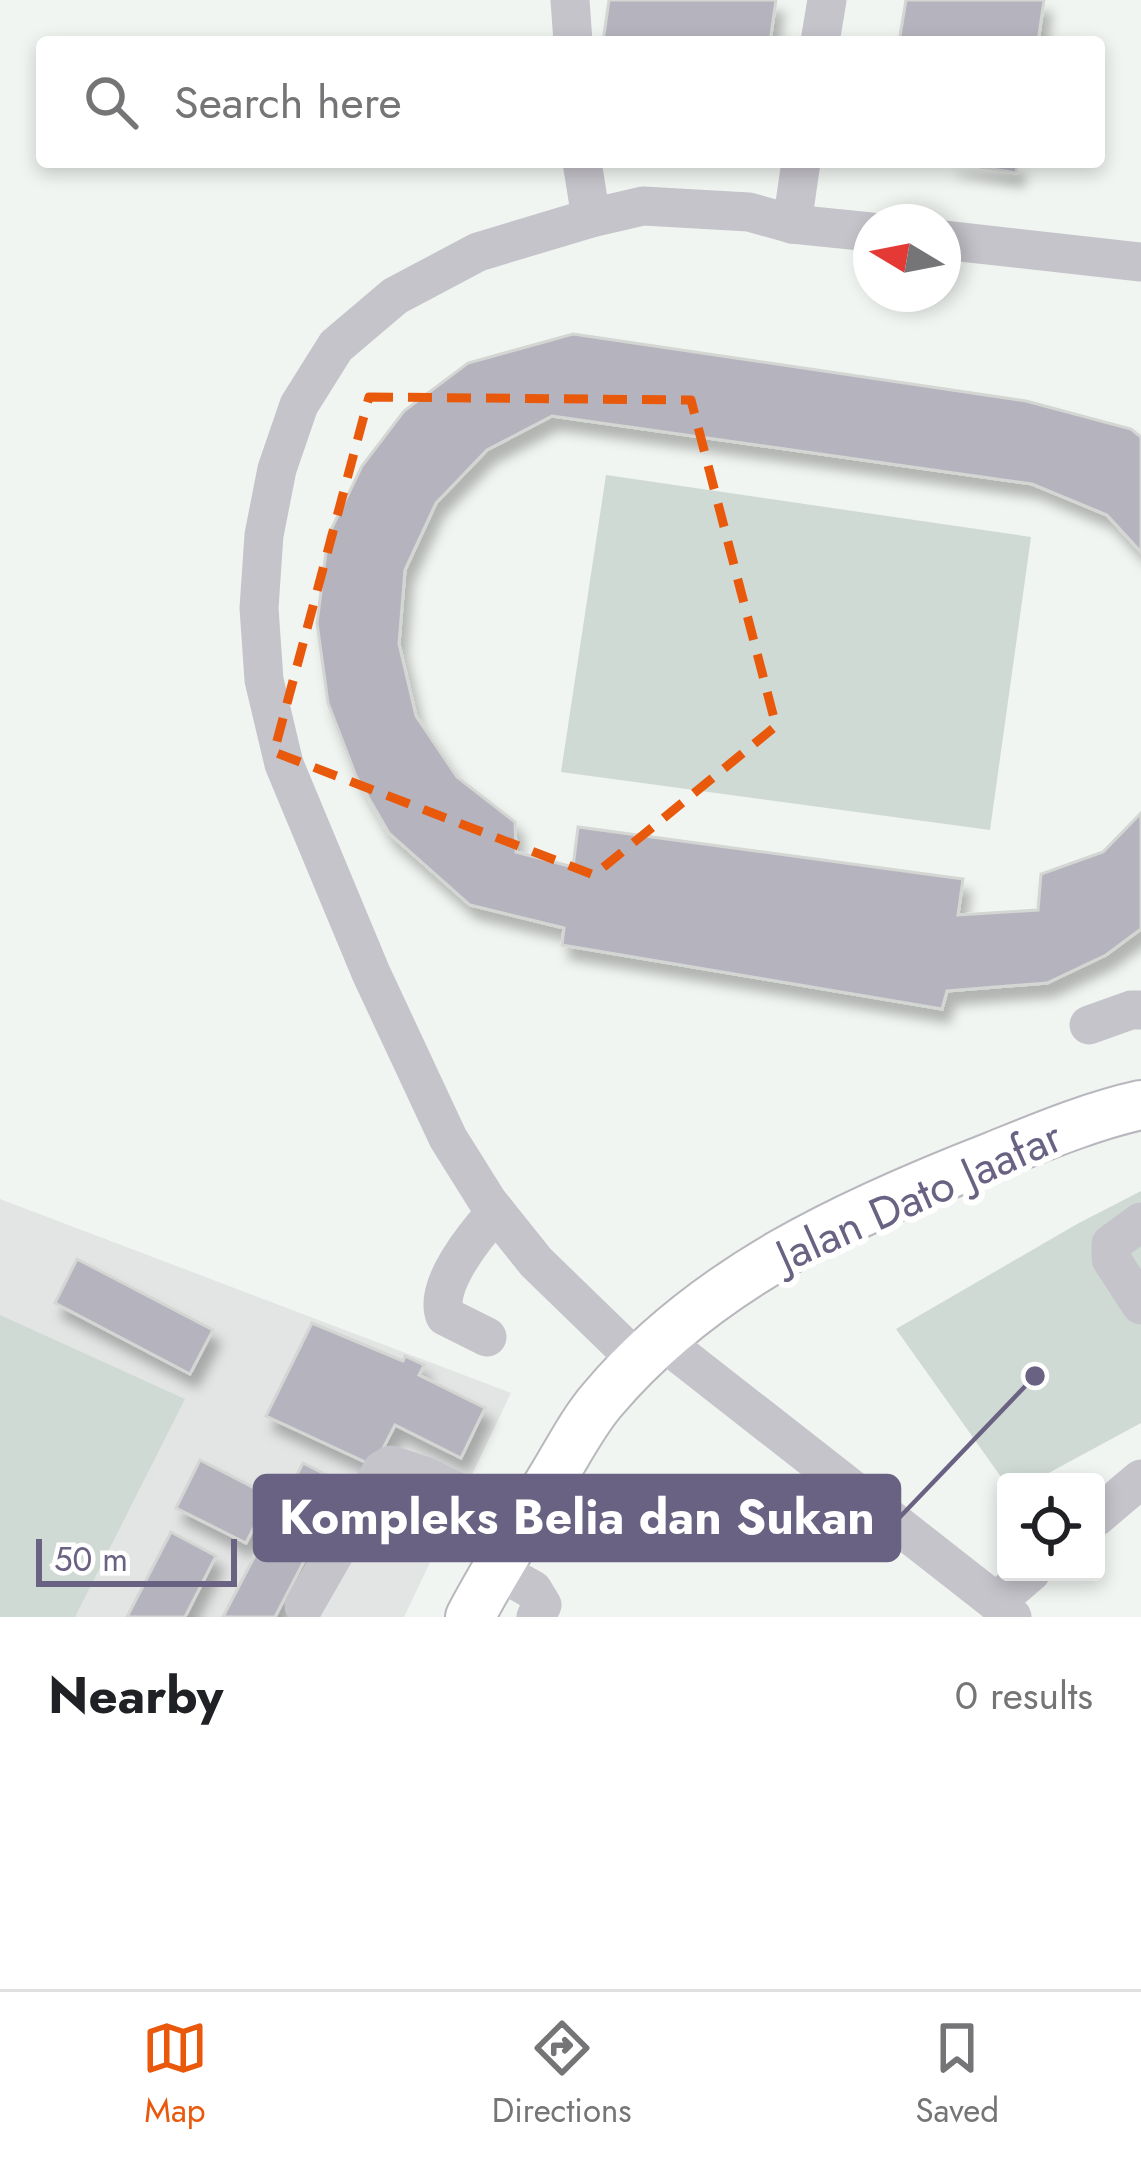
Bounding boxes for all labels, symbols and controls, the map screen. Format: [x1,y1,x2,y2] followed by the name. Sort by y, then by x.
[36,36,1105,168] search box
[78,69,144,135] icon: search
[174,70,402,135] text: Search here
[853,204,961,312] north arrow
[761,1104,1073,1290] street label: Jalan Dato Jaafar
[997,1473,1105,1581] map controls
[997,1473,1105,1581] button: locate
[255,1476,899,1560] callout: Kompleks Belia dan Sukan
[279,1483,875,1552] text: Kompleks Belia dan Sukan
[36,1533,237,1586] scale bar
[54,1536,128,1583] text: 50 m
[48,1658,223,1732] text: Nearby
[955,1667,1093,1724] text: 0 results
[142,2015,208,2134] tab: Map
[492,2015,632,2134] tab: Directions
[915,2015,999,2134] tab: Saved

